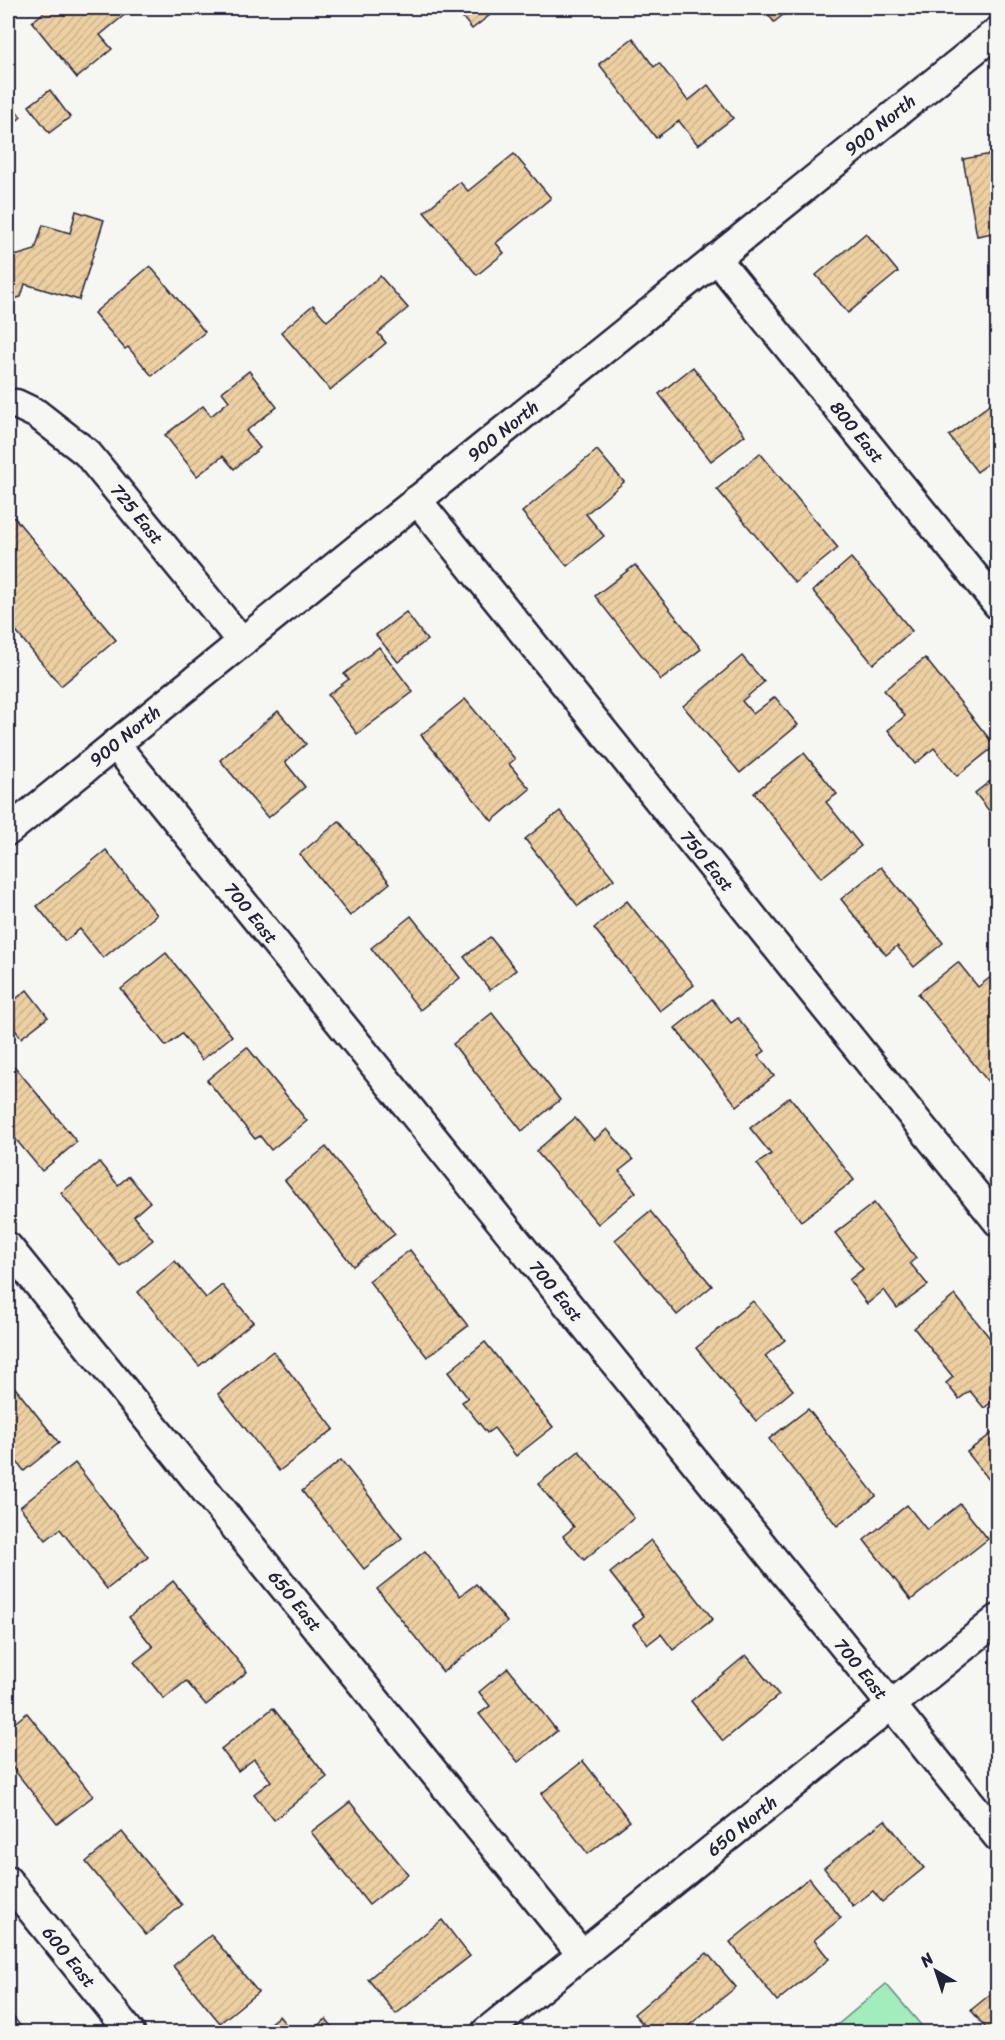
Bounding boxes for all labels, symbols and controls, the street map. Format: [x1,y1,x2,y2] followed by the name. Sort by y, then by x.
[837,86,923,164] street label: 900 North
[460,392,546,470] street label: 900 North
[821,393,893,471] street label: 800 East
[102,476,172,552] street label: 725 East
[82,697,168,775] street label: 900 North
[672,823,742,899] street label: 750 East
[216,875,286,951] street label: 700 East
[521,1253,591,1329] street label: 700 East
[260,1563,330,1639] street label: 650 East
[826,1631,896,1707] street label: 700 East
[699,1787,785,1865] street label: 650 North
[34,1919,104,1995] street label: 600 East
[906,1941,966,2001] north arrow
[913,1944,941,1975] text: N

